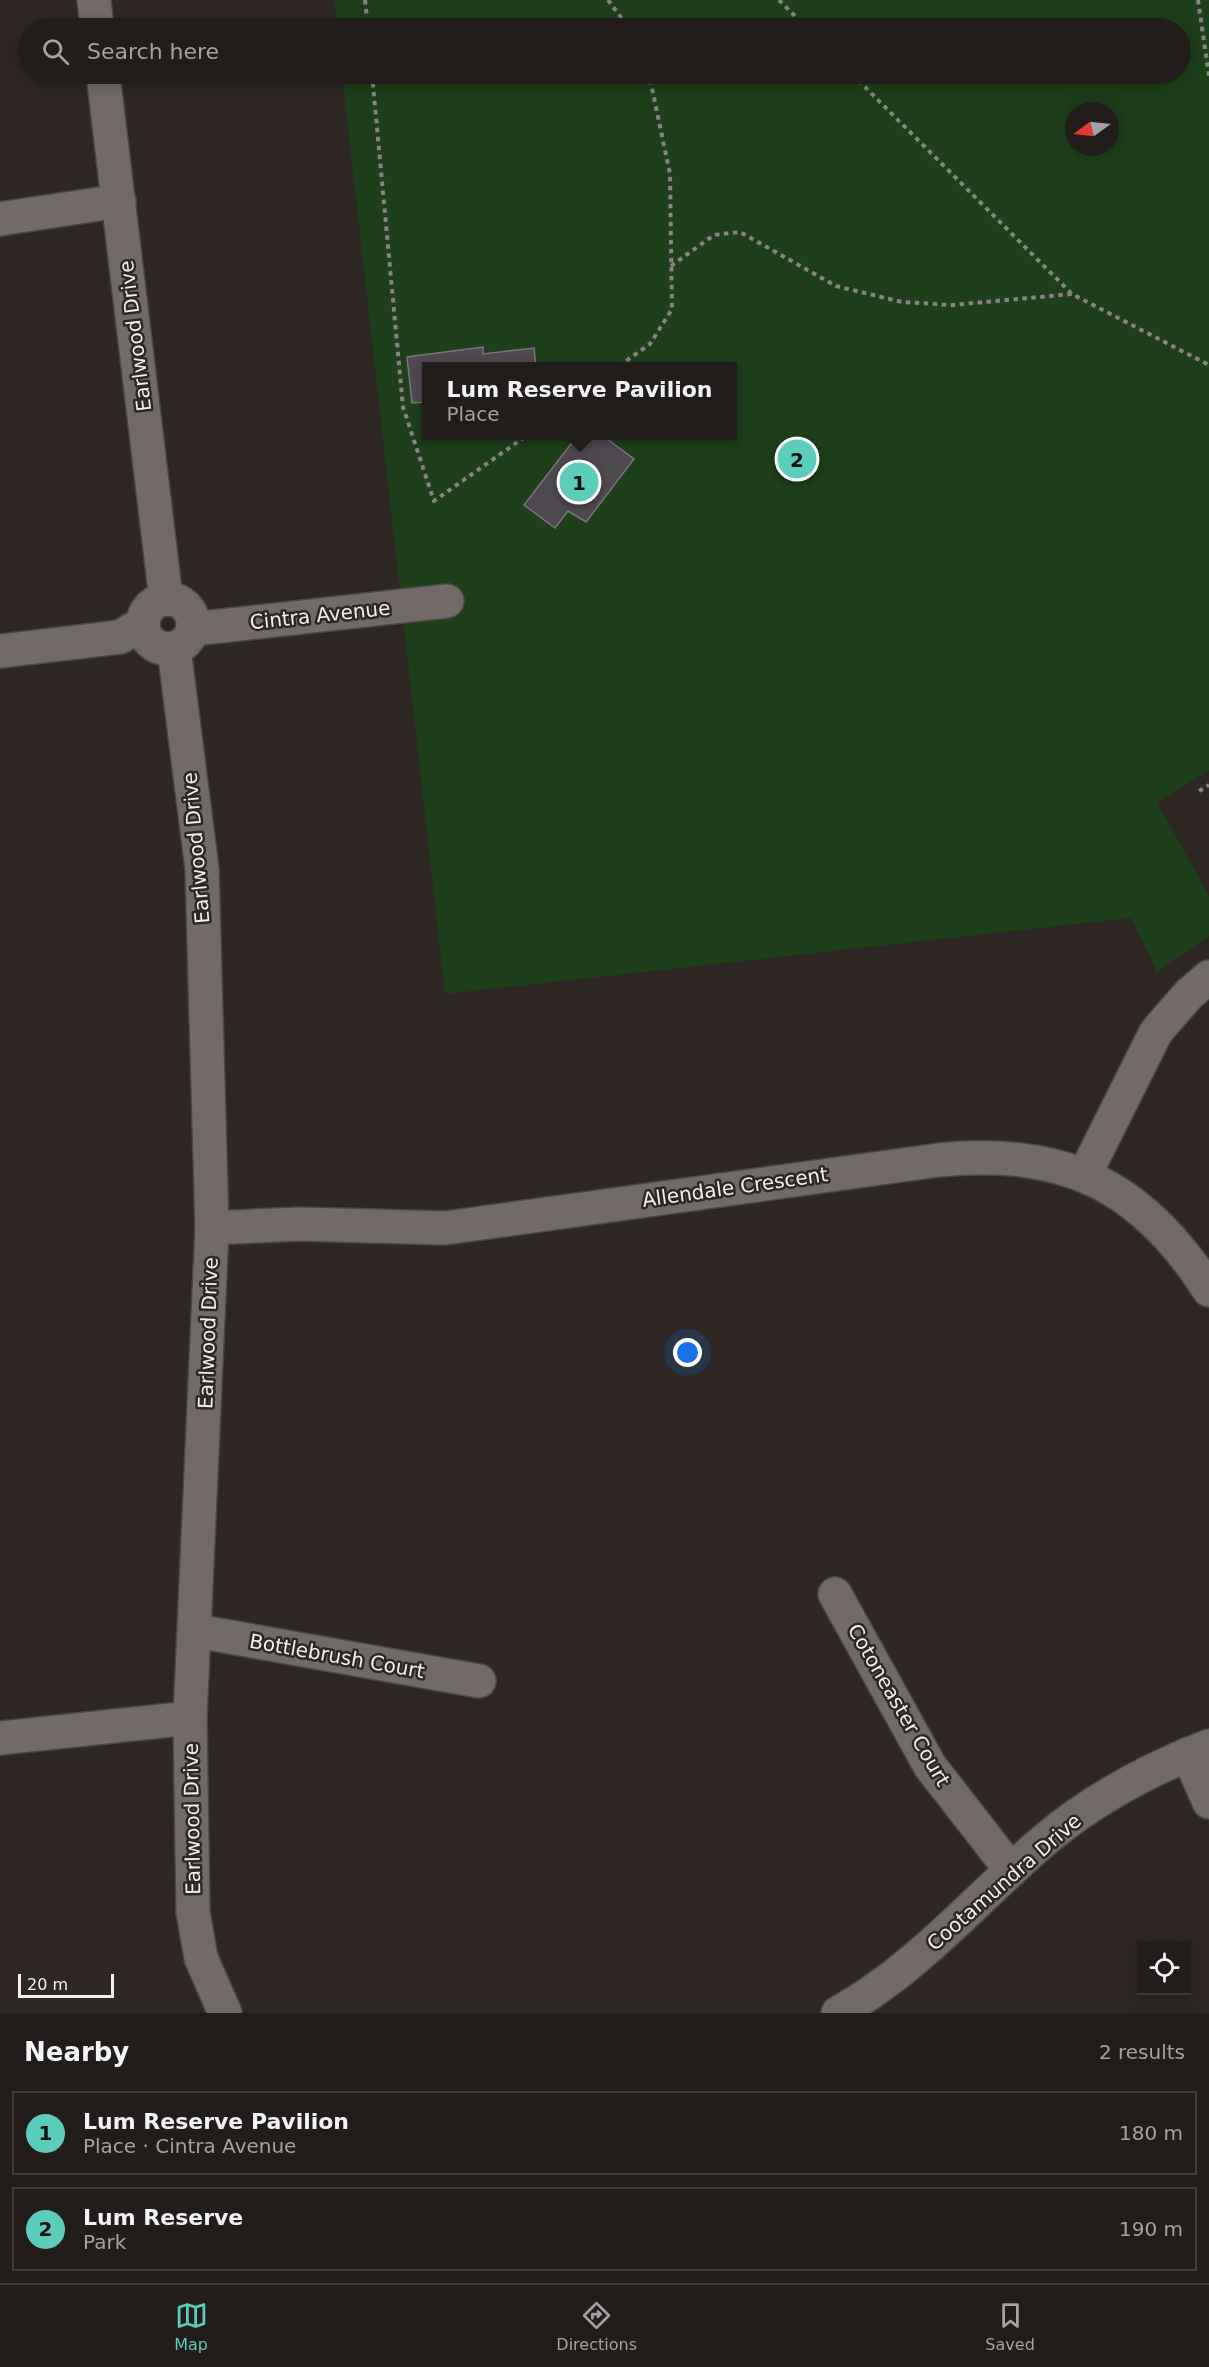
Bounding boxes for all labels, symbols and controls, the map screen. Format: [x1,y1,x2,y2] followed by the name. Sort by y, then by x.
[18,18,1191,84] search box
[39,35,72,68] icon: search
[87,39,219,64] text: Search here
[1065,102,1119,156] north arrow
[114,259,156,413] street label: Earlwood Drive
[422,362,737,440] popup
[446,377,713,402] text: Lum Reserve Pavilion
[446,402,500,426] text: Place
[778,436,816,482] pin: 2
[560,460,598,504] pin: 1
[249,596,391,634] street label: Cintra Avenue
[177,771,215,925] street label: Earlwood Drive
[641,1162,830,1212] street label: Allendale Crescent
[193,1257,223,1409] street label: Earlwood Drive
[673,1338,702,1367] your location
[843,1619,955,1791] street label: Cotoneaster Court
[248,1629,427,1683] street label: Bottlebrush Court
[179,1743,205,1895] street label: Earlwood Drive
[922,1809,1086,1955] street label: Cootamundra Drive
[1137,1941,1191,1995] map controls
[1137,1941,1191,1995] button: locate
[18,1971,114,1998] scale bar
[27,1975,68,1994] text: 20 m
[24,2037,129,2067] text: Nearby
[1099,2040,1185,2064] text: 2 results
[83,2109,349,2134] text: Lum Reserve Pavilion
[39,2121,52,2145] text: 1
[1119,2121,1183,2145] text: 180 m
[83,2134,296,2158] text: Place · Cintra Avenue
[83,2205,243,2230] text: Lum Reserve
[39,2217,52,2241] text: 2
[1119,2217,1183,2241] text: 190 m
[83,2230,126,2254] text: Park
[174,2299,208,2354] tab: Map
[556,2299,637,2354] tab: Directions
[985,2299,1035,2354] tab: Saved

